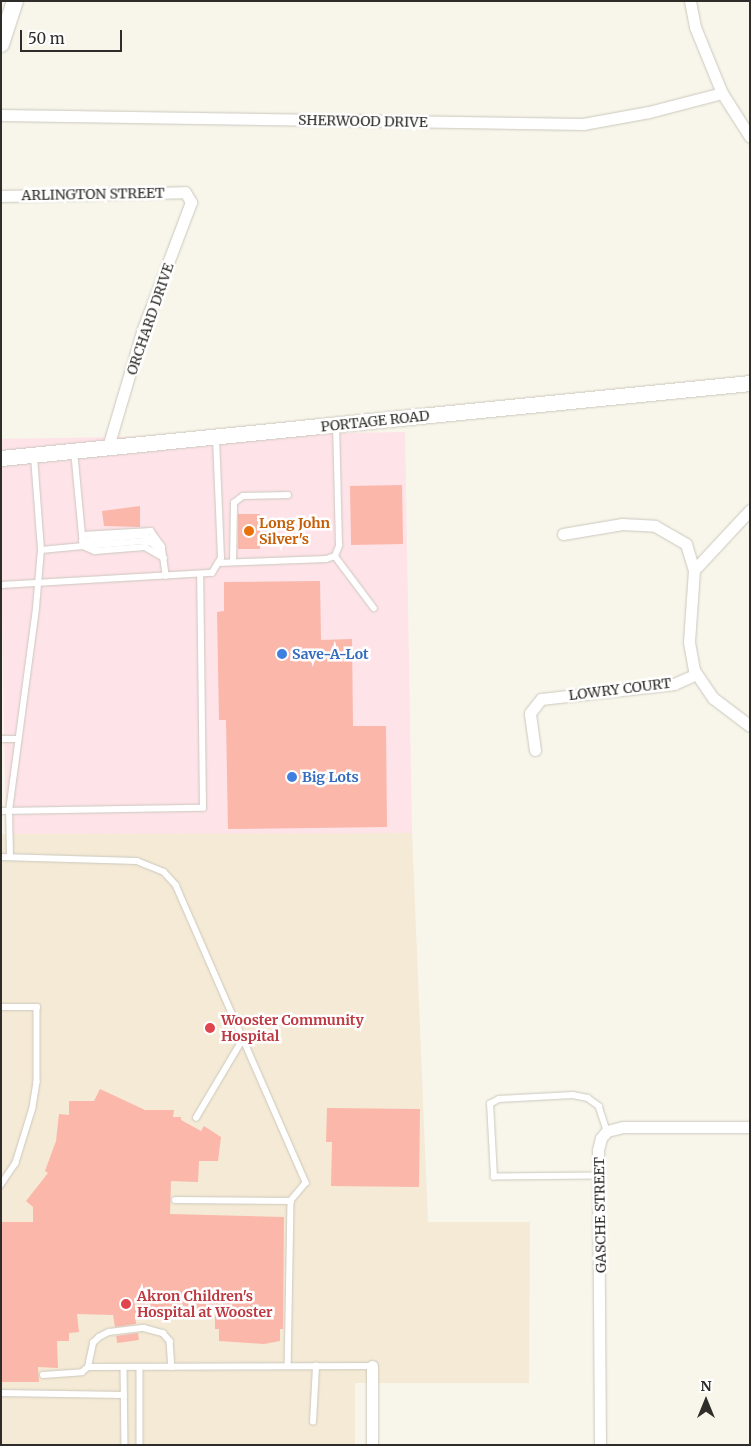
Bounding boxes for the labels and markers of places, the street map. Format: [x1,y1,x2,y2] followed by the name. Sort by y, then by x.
[259,515,330,548] place label: Long John Silver's
[243,525,255,537] marker: Long John Silver's
[292,646,369,662] place label: Save-A-Lot
[276,648,288,660] marker: Save-A-Lot
[302,769,359,785] place label: Big Lots
[286,771,298,783] marker: Big Lots
[221,1012,364,1044] place label: Wooster Community Hospital
[203,1021,217,1035] marker: Wooster Community Hospital
[137,1288,272,1320] place label: Akron Children's Hospital at Wooster
[119,1297,133,1311] marker: Akron Children's Hospital at Wooster

